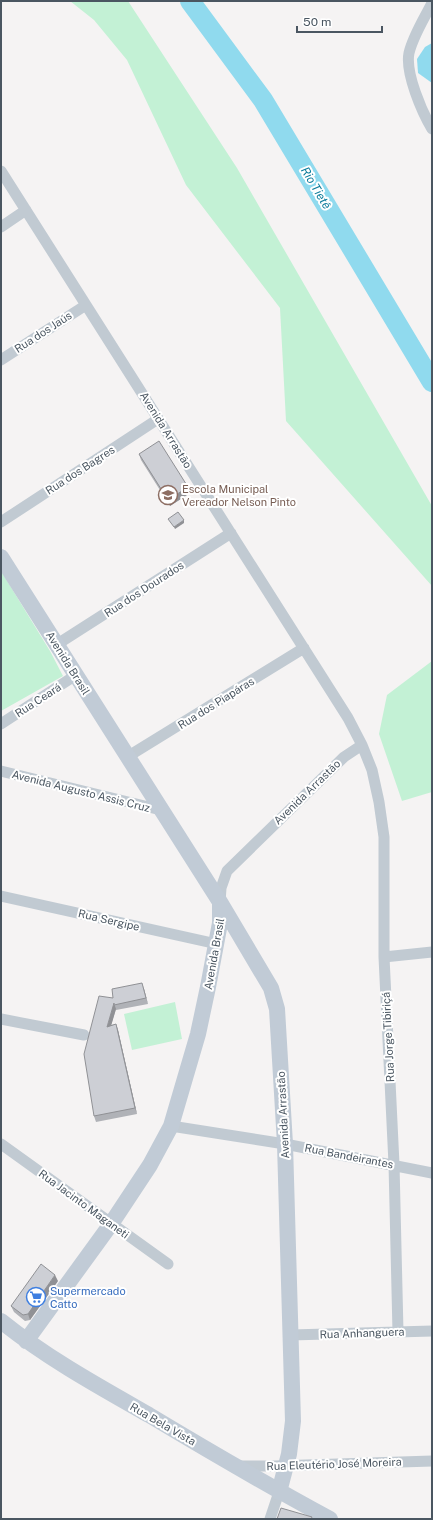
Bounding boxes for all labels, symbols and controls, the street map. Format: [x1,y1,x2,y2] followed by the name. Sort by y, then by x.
[297,8,382,34] scale bar
[303,15,331,29] text: 50 m
[298,164,334,212] water label: Rio Tietê
[12,309,74,355] street label: Rua dos Jaús
[138,390,194,470] street label: Avenida Arrastão
[43,443,117,497] street label: Rua dos Bagres
[182,483,296,508] place label: Escola Municipal Vereador Nelson Pinto
[157,484,179,506] school or university icon: Escola Municipal Vereador Nelson Pinto
[102,559,186,619] street label: Rua dos Dourados
[44,629,92,697] street label: Avenida Brasil
[176,675,257,731] street label: Rua dos Piapáras
[13,681,63,719] street label: Rua Ceará
[271,757,343,827] street label: Avenida Arrastão
[11,768,151,814] street label: Avenida Augusto Assis Cruz
[77,907,141,933] street label: Rua Sergipe
[202,917,226,991] street label: Avenida Brasil
[380,992,397,1082] street label: Rua Jorge Tibiriçá
[275,1071,291,1159] street label: Avenida Arrastão
[304,1142,395,1171] street label: Rua Bandeirantes
[37,1167,131,1241] street label: Rua Jacinto Maganeti
[50,1285,126,1310] place label: Supermercado Catto
[25,1286,47,1308] supermarket icon: Supermercado Catto
[319,1326,405,1340] street label: Rua Anhanguera
[128,1400,198,1448] street label: Rua Bela Vista
[266,1456,402,1472] street label: Rua Eleutério José Moreira

